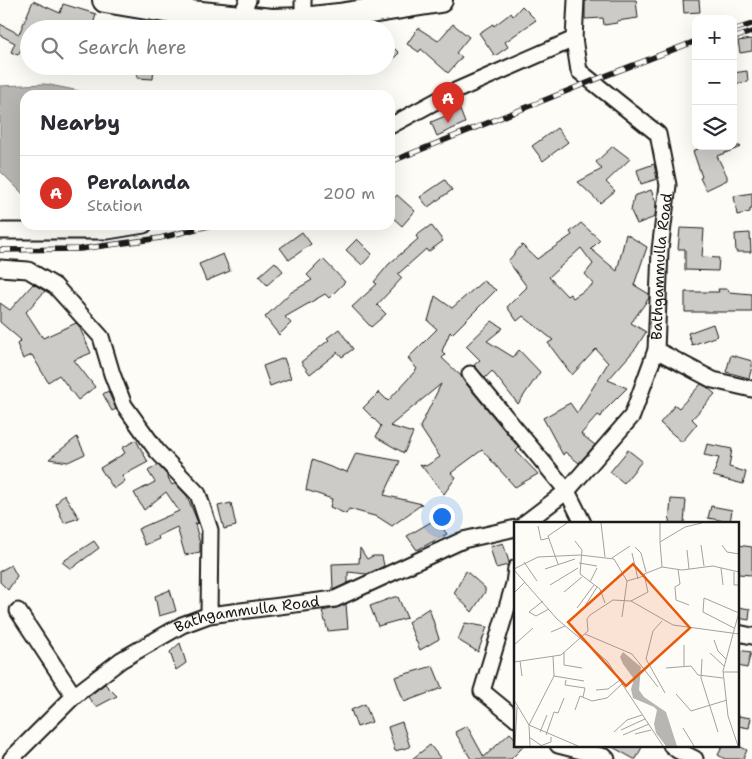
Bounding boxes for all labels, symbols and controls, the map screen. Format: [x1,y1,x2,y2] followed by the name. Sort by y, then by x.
[692,15,737,150] map controls
[692,15,737,60] button: +
[20,20,395,75] search box
[38,34,66,62] icon: search
[78,35,187,60] text: Search here
[692,60,737,105] button: −
[432,82,464,123] pin: A
[692,105,737,150] button: layers
[40,109,120,137] text: Nearby
[87,170,190,195] text: Peralanda
[50,183,62,204] text: A
[323,183,375,204] text: 200 m
[646,191,677,340] street label: Bathgammulla Road
[87,195,143,216] text: Station
[429,504,455,530] your location
[514,522,740,746] inset map
[171,591,321,637] street label: Bathgammulla Road

